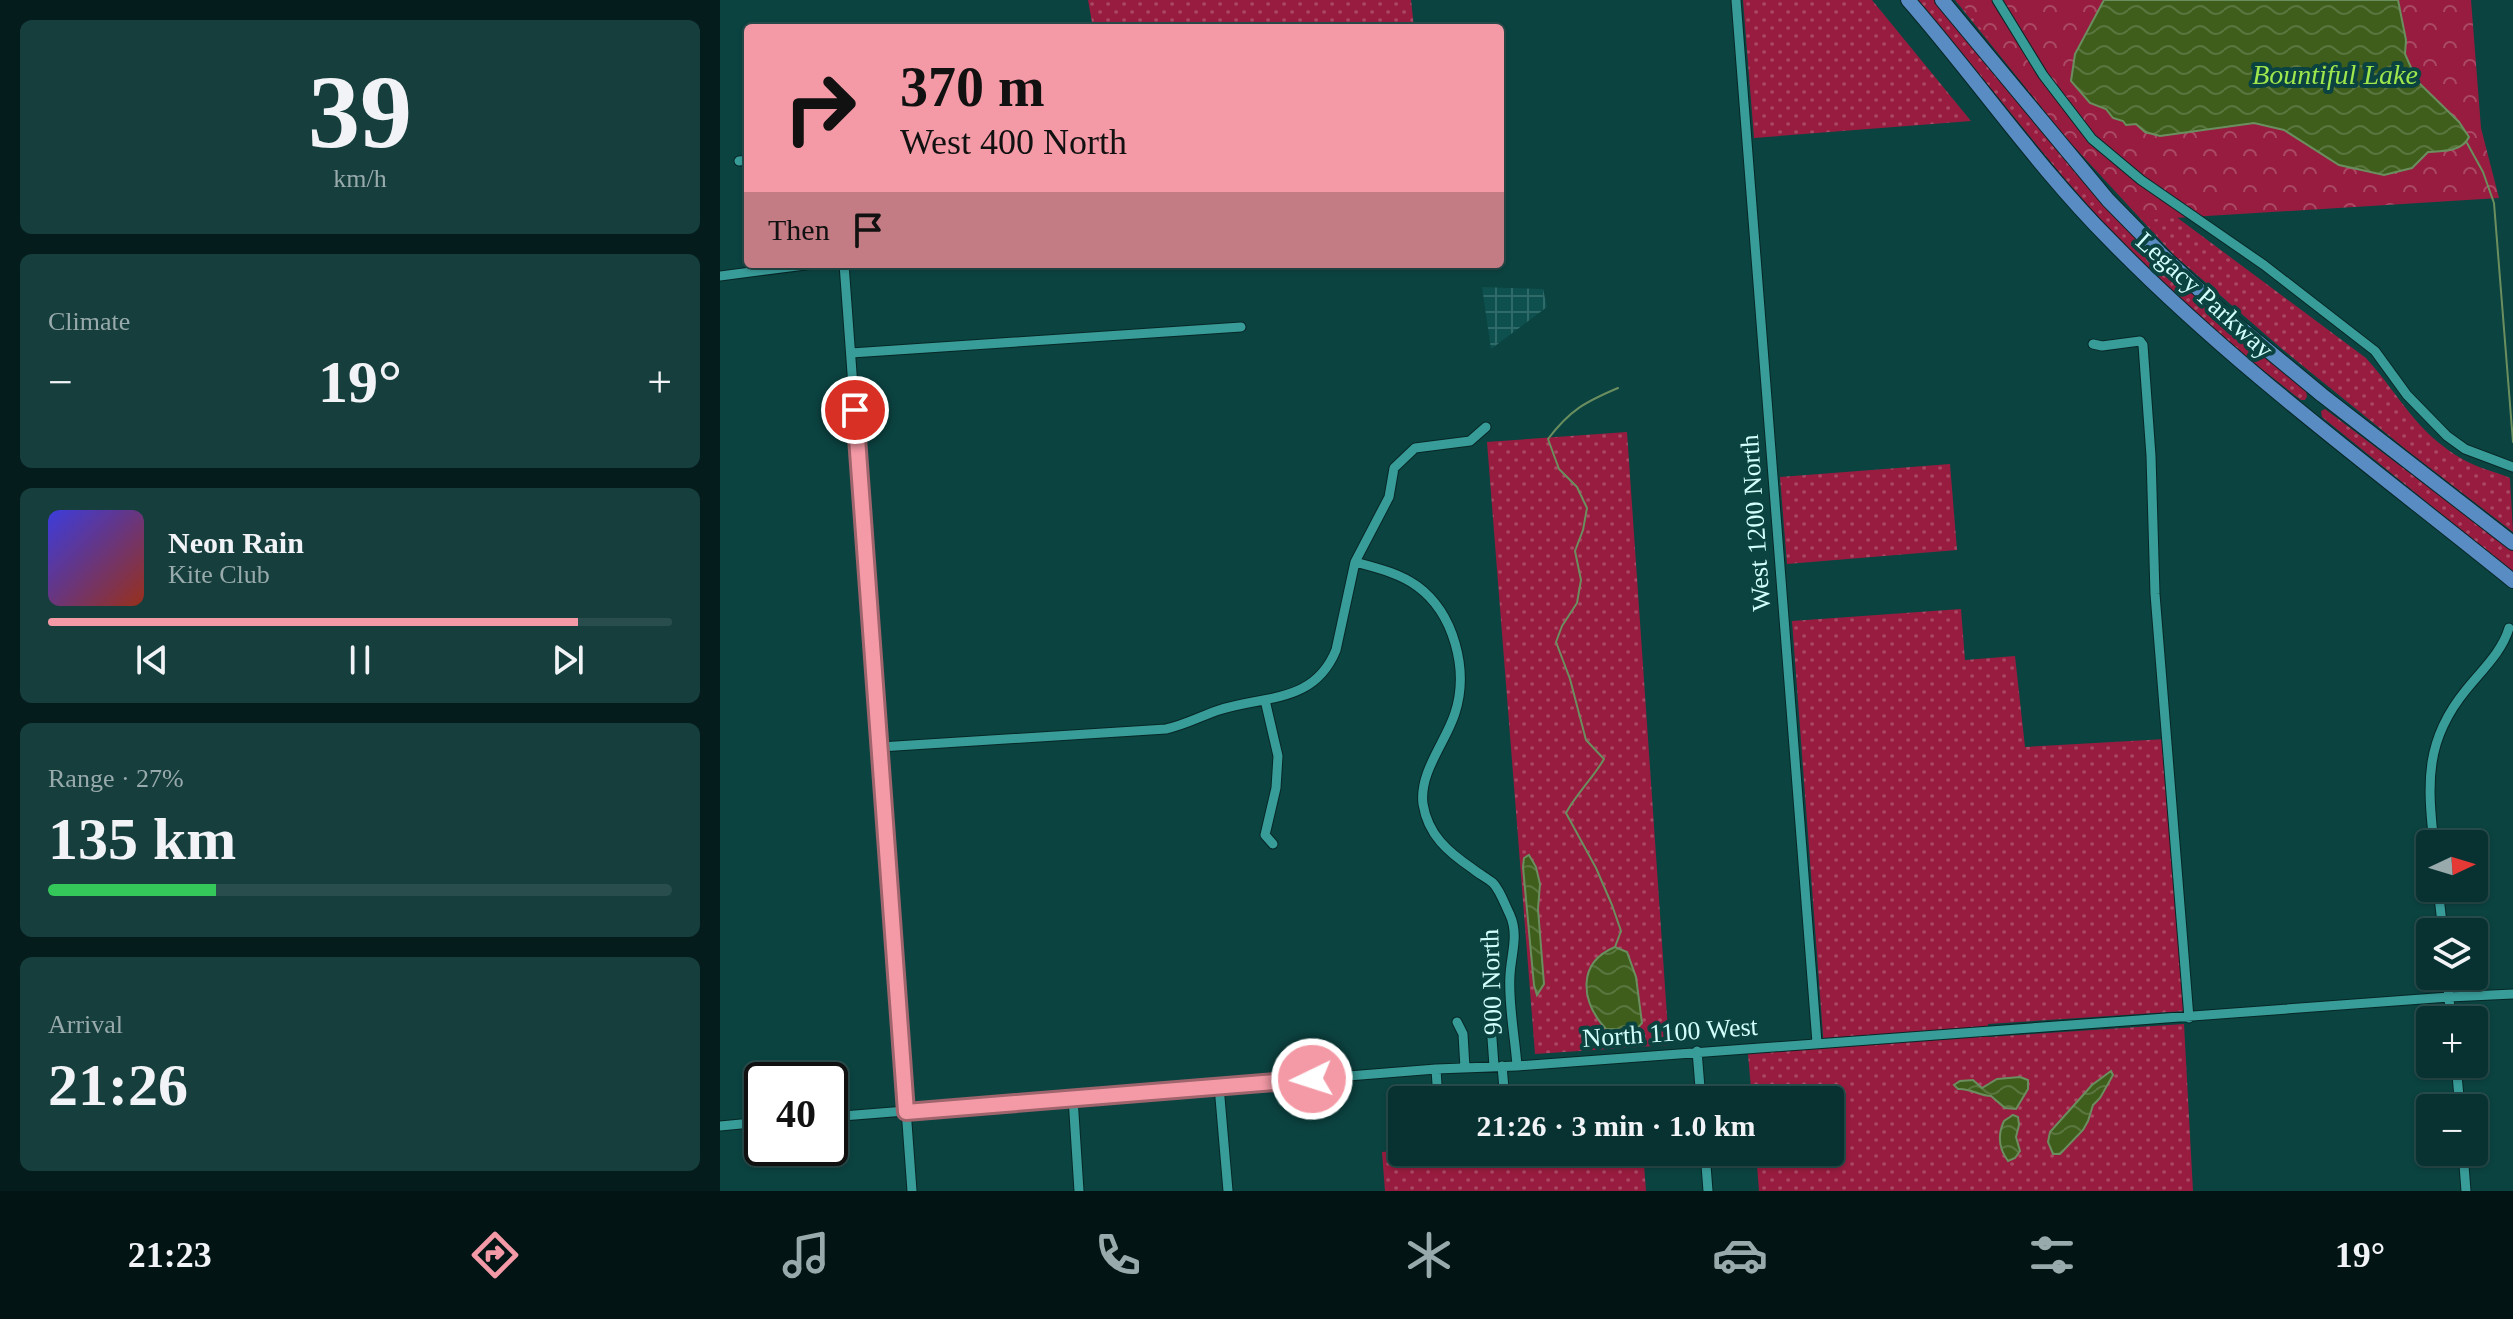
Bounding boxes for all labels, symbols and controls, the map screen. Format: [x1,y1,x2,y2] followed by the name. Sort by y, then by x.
[308,54,412,169] text: 39
[768,56,872,160] icon: right
[900,56,1045,118] text: 370 m
[2252,59,2418,90] water label: Bountiful Lake
[900,122,1127,162] text: West 400 North
[333,164,387,193] text: km/h
[846,208,890,252] icon: arrive
[768,213,830,246] text: Then
[2130,226,2279,364] street label: Legacy Parkway
[48,307,130,336] text: Climate
[318,349,402,415] text: 19°
[48,358,73,407] text: −
[647,358,672,407] text: +
[821,376,889,444] pin
[833,388,877,432] icon: arrive
[1735,434,1776,612] street label: West 1200 North
[168,526,304,559] text: Neon Rain
[168,560,270,589] text: Kite Club
[130,638,174,682] icon: previous
[338,638,382,682] icon: pause
[546,638,590,682] icon: next
[48,764,184,793] text: Range · 27%
[48,806,236,872] text: 135 km
[2416,830,2488,902] north arrow
[2416,830,2488,1166] map controls
[2416,918,2488,990] button: layers
[1475,928,1508,1036] street label: 900 North
[2416,1006,2488,1078] button: +
[48,1010,123,1039] text: Arrival
[1581,1012,1759,1053] street label: North 1100 West
[1270,1037,1354,1121] position arrow
[48,1052,188,1118] text: 21:26
[744,1062,848,1166] speed limit sign: 40
[2416,1094,2488,1166] button: −
[1476,1109,1756,1142] text: 21:26 · 3 min · 1.0 km
[467,1227,523,1283] icon: directions
[778,1227,834,1283] icon: music
[1090,1227,1146,1283] icon: phone
[1401,1227,1457,1283] icon: climate
[1712,1227,1768,1283] icon: car
[2024,1227,2080,1283] icon: filters
[128,1235,212,1275] text: 21:23
[2335,1235,2385,1275] text: 19°

